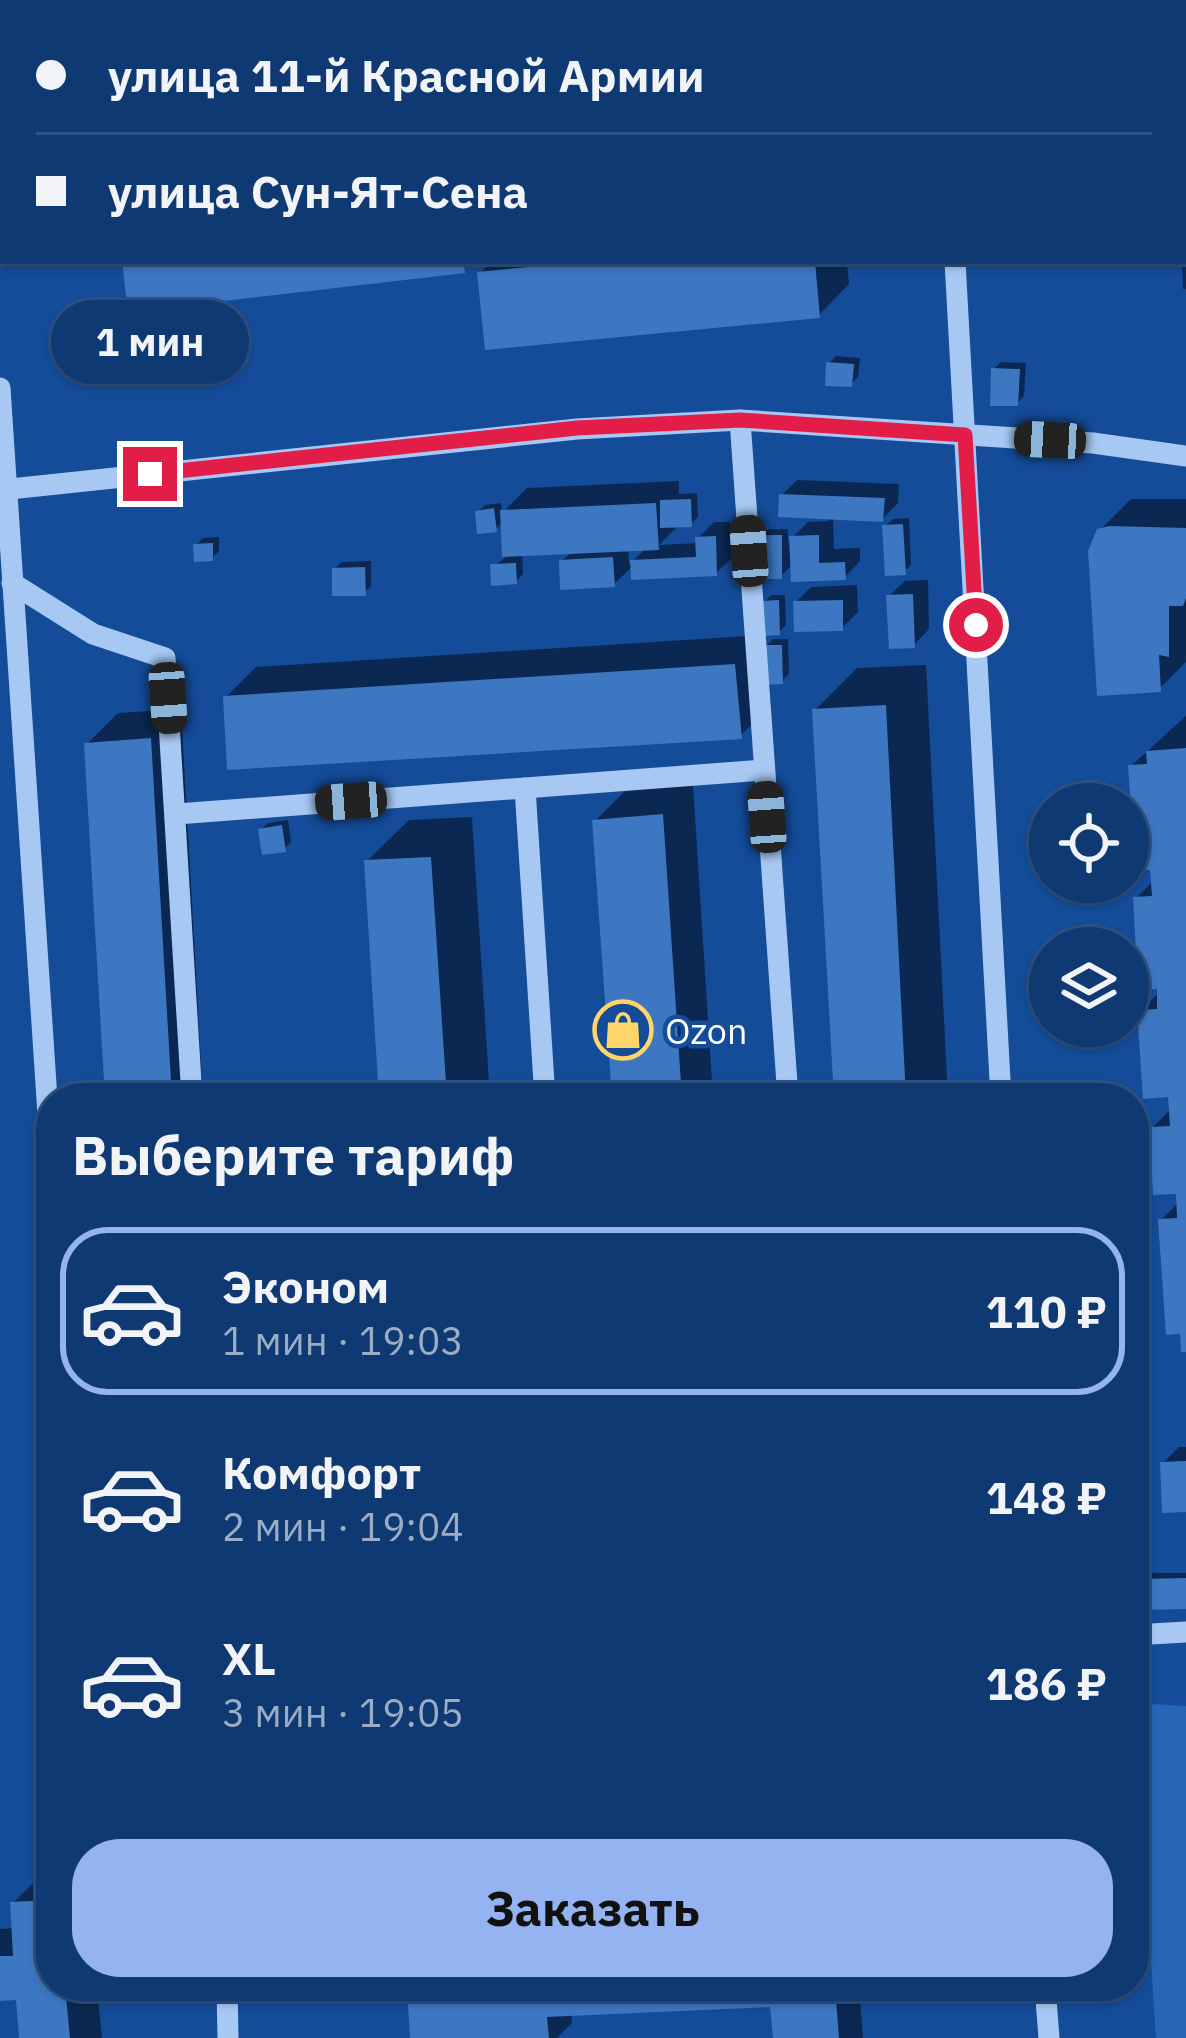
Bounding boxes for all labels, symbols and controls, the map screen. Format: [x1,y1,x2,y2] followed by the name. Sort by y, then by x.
[108,46,704,104] text: улица 11-й Красной Армии
[108,162,528,220] text: улица Сун-Ят-Сена
[51,300,249,384] callout: 1 мин
[96,316,204,367] text: 1 мин
[1013,420,1087,460] car
[123,447,177,501] route end
[729,514,769,588] car
[949,598,1003,652] route start
[148,661,188,735] car
[747,780,787,854] car
[314,781,388,821] car
[1029,783,1149,1047] map controls
[1029,783,1149,903] button: locate
[1029,927,1149,1047] button: layers
[592,999,654,1061] shop icon: Ozon
[665,1007,747,1054] place label: Ozon
[72,1120,514,1190] text: Выберите тариф
[78,1257,186,1365] icon: car
[222,1257,389,1315] text: Эконом
[986,1282,1107,1340] text: 110 ₽
[222,1315,464,1366] text: 1 мин · 19:03
[78,1443,186,1551] icon: car
[222,1443,421,1501] text: Комфорт
[986,1468,1107,1526] text: 148 ₽
[222,1501,464,1552] text: 2 мин · 19:04
[78,1629,186,1737] icon: car
[222,1629,276,1687] text: XL
[986,1654,1107,1712] text: 186 ₽
[222,1687,464,1738] text: 3 мин · 19:05
[72,1839,1113,1977] button: Заказать

